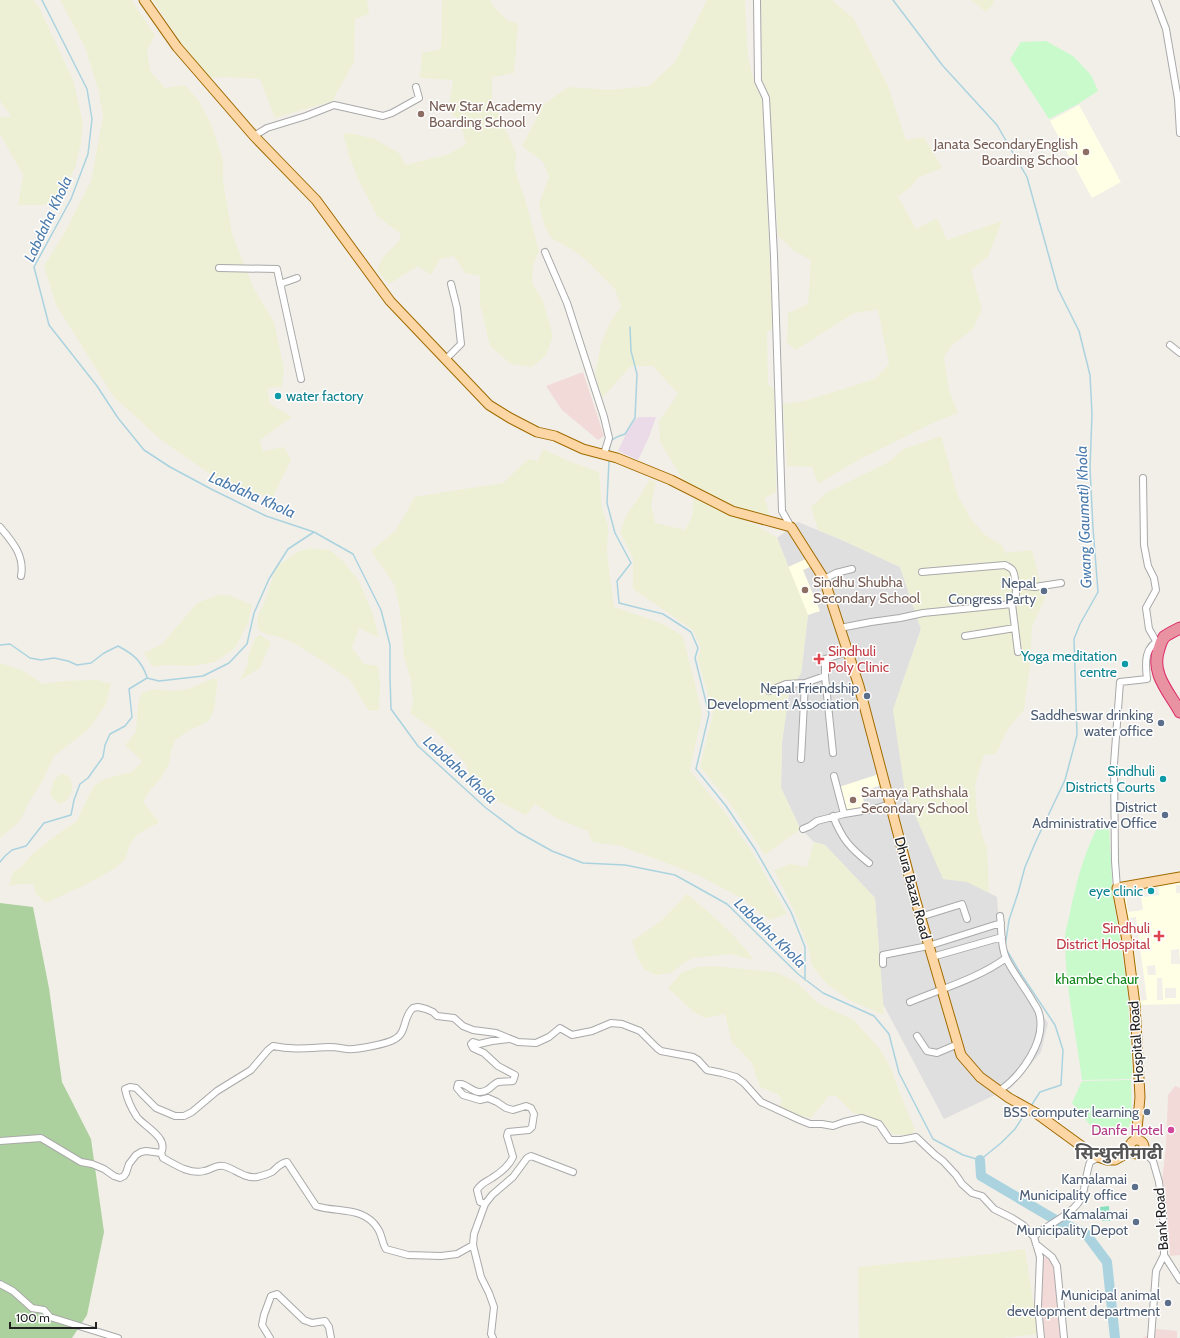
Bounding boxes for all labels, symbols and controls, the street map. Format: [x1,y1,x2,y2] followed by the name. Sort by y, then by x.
[429,97,542,131] place label: New Star Academy Boarding School
[416,109,426,119] marker: New Star Academy Boarding School
[933,135,1079,169] place label: Janata SecondaryEnglish Boarding School
[1081,147,1091,157] marker: Janata SecondaryEnglish Boarding School
[20,173,76,265] water label: Labdaha Khola
[286,387,364,405] place label: water factory
[273,391,283,401] marker: water factory
[1073,445,1095,589] water label: Gwang (Gaumati) Khola
[206,468,298,522] water label: Labdaha Khola
[813,573,921,607] place label: Sindhu Shubha Secondary School
[948,574,1037,608] place label: Nepal Congress Party
[800,585,810,595] marker: Sindhu Shubha Secondary School
[1039,586,1049,596] marker: Nepal Congress Party
[828,642,889,676] place label: Sindhuli Poly Clinic
[1020,647,1117,681] place label: Yoga meditation centre
[813,653,825,665] marker: Sindhuli Poly Clinic
[1120,659,1130,669] marker: Yoga meditation centre
[707,679,859,713] place label: Nepal Friendship Development Association
[862,691,872,701] marker: Nepal Friendship Development Association
[1031,706,1154,740] place label: Saddheswar drinking water office
[1156,718,1166,728] marker: Saddheswar drinking water office
[420,732,500,808] water label: Labdaha Khola
[1066,762,1155,796] place label: Sindhuli Districts Courts
[1158,774,1168,784] marker: Sindhuli Districts Courts
[861,783,969,817] place label: Samaya Pathshala Secondary School
[848,795,858,805] marker: Samaya Pathshala Secondary School
[1032,798,1157,832] place label: District Administrative Office
[1160,810,1170,820] marker: District Administrative Office
[891,835,935,941] street label: Dhura Bazar Road
[1089,882,1143,900] place label: eye clinic
[1146,886,1156,896] marker: eye clinic
[730,894,810,972] water label: Labdaha Khola
[1056,919,1151,953] place label: Sindhuli District Hospital
[1153,930,1165,942] marker: Sindhuli District Hospital
[1055,970,1139,988] park label: khambe chaur
[1124,1000,1148,1084] street label: Hospital Road
[1003,1103,1140,1121] place label: BSS computer learning
[1142,1107,1152,1117] marker: BSS computer learning
[1091,1121,1164,1139] place label: Danfe Hotel
[1166,1125,1176,1135] marker: Danfe Hotel
[1075,1142,1164,1164] district label: सिन्धुलीमाढी
[1019,1170,1127,1204] place label: Kamalamai Municipality office
[1130,1182,1140,1192] marker: Kamalamai Municipality office
[1150,1187,1172,1251] street label: Bank Road
[1016,1205,1128,1239] place label: Kamalamai Municipality Depot
[1131,1217,1141,1227] marker: Kamalamai Municipality Depot
[1007,1286,1161,1320] place label: Municipal animal development department
[1163,1298,1173,1308] marker: Municipal animal development department
[10,1304,96,1330] scale bar
[16,1310,50,1325] text: 100 m

